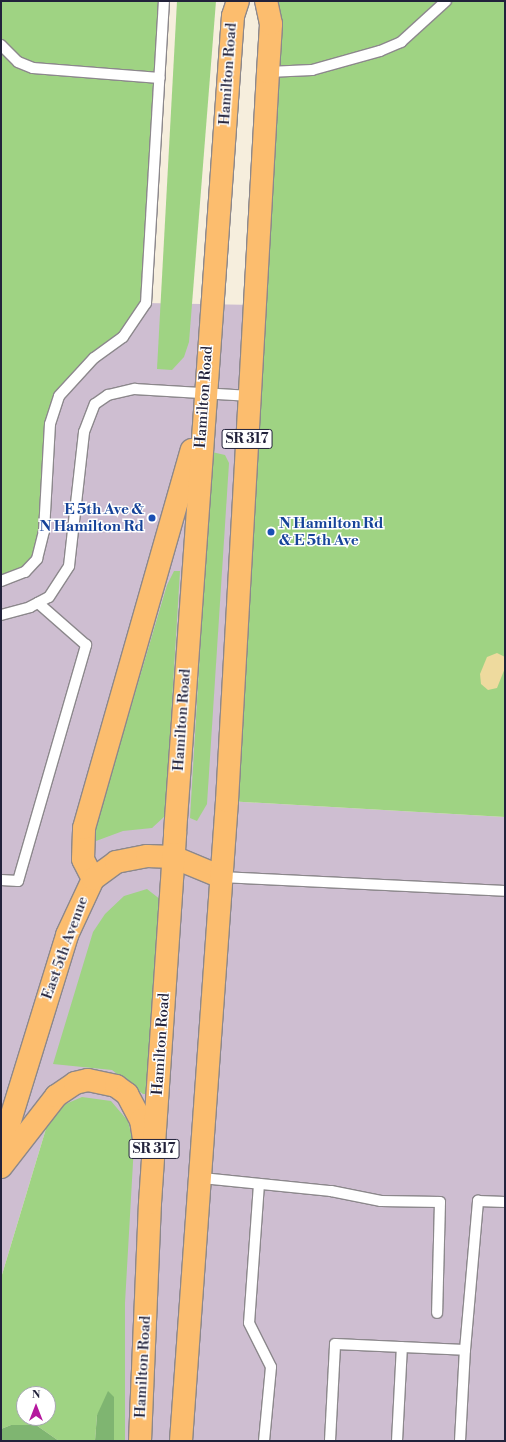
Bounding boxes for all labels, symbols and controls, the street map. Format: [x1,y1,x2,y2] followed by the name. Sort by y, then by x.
[215,22,241,126] street label: Hamilton Road
[191,345,217,449] street label: Hamilton Road
[221,427,273,451] road number: SR 317
[39,500,144,535] place label: E 5th Ave & N Hamilton Rd
[147,513,157,523] marker: E 5th Ave & N Hamilton Rd
[279,514,384,549] place label: N Hamilton Rd & E 5th Ave
[266,527,276,537] marker: N Hamilton Rd & E 5th Ave
[169,668,195,772] street label: Hamilton Road
[38,894,92,1002] street label: East 5th Avenue
[148,992,174,1096] street label: Hamilton Road
[128,1137,180,1161] road number: SR 317
[131,1315,155,1419] street label: Hamilton Road
[16,1386,56,1426] north arrow
[32,1388,40,1402] text: N

